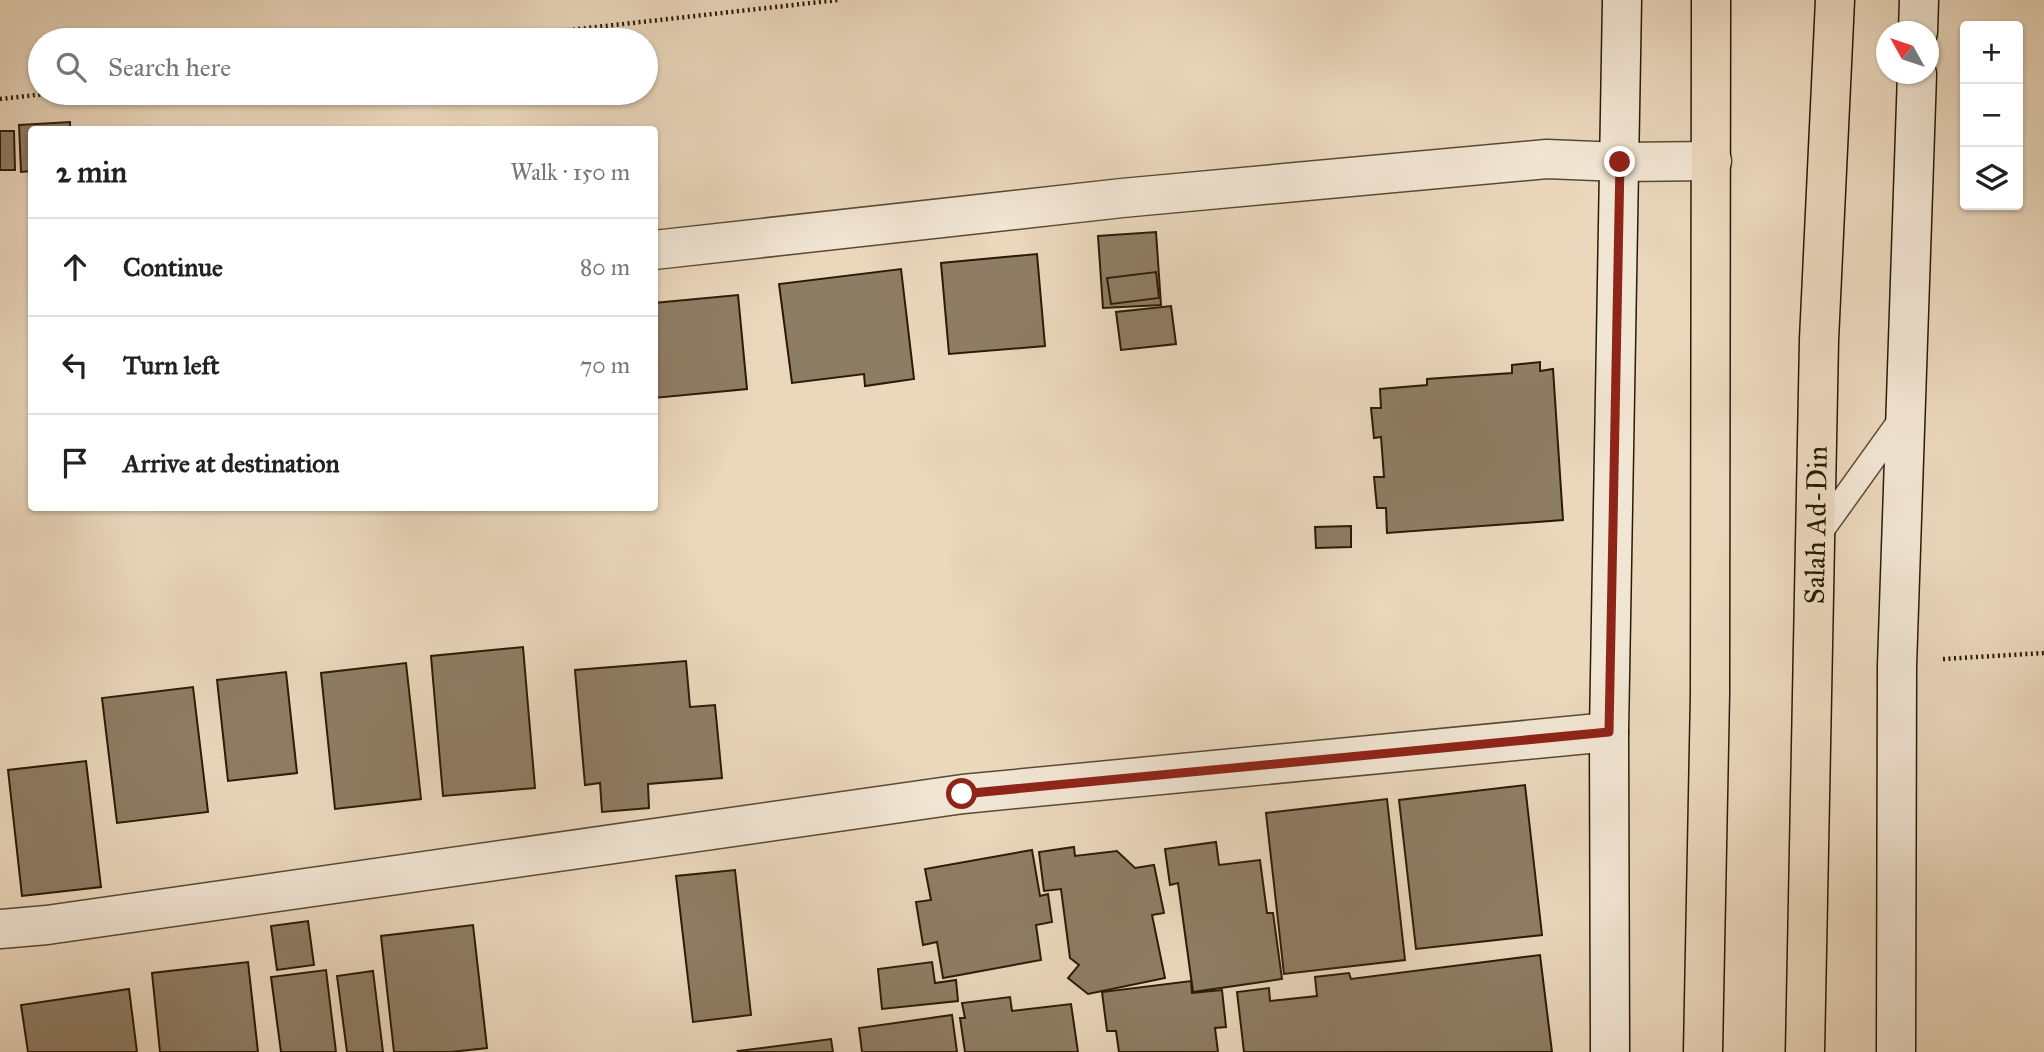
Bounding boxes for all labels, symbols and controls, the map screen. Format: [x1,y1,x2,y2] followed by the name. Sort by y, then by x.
[1876,21,1939,84] north arrow
[1960,21,2023,210] map controls
[1960,21,2023,84] button: +
[28,28,658,105] search box
[52,48,90,86] icon: search
[108,51,231,83] text: Search here
[1960,84,2023,147] button: −
[1604,146,1635,177] route end
[1960,147,2023,210] button: layers
[56,154,127,190] text: 2 min
[510,158,630,186] text: Walk · 150 m
[56,248,94,286] icon: ahead
[123,251,223,283] text: Continue
[580,253,630,281] text: 80 m
[56,346,94,384] icon: left
[123,349,219,381] text: Turn left
[580,351,630,379] text: 70 m
[56,444,94,482] icon: arrive
[1797,446,1835,605] street label: Salah Ad-Din
[123,447,340,479] text: Arrive at destination
[946,778,977,809] route start

